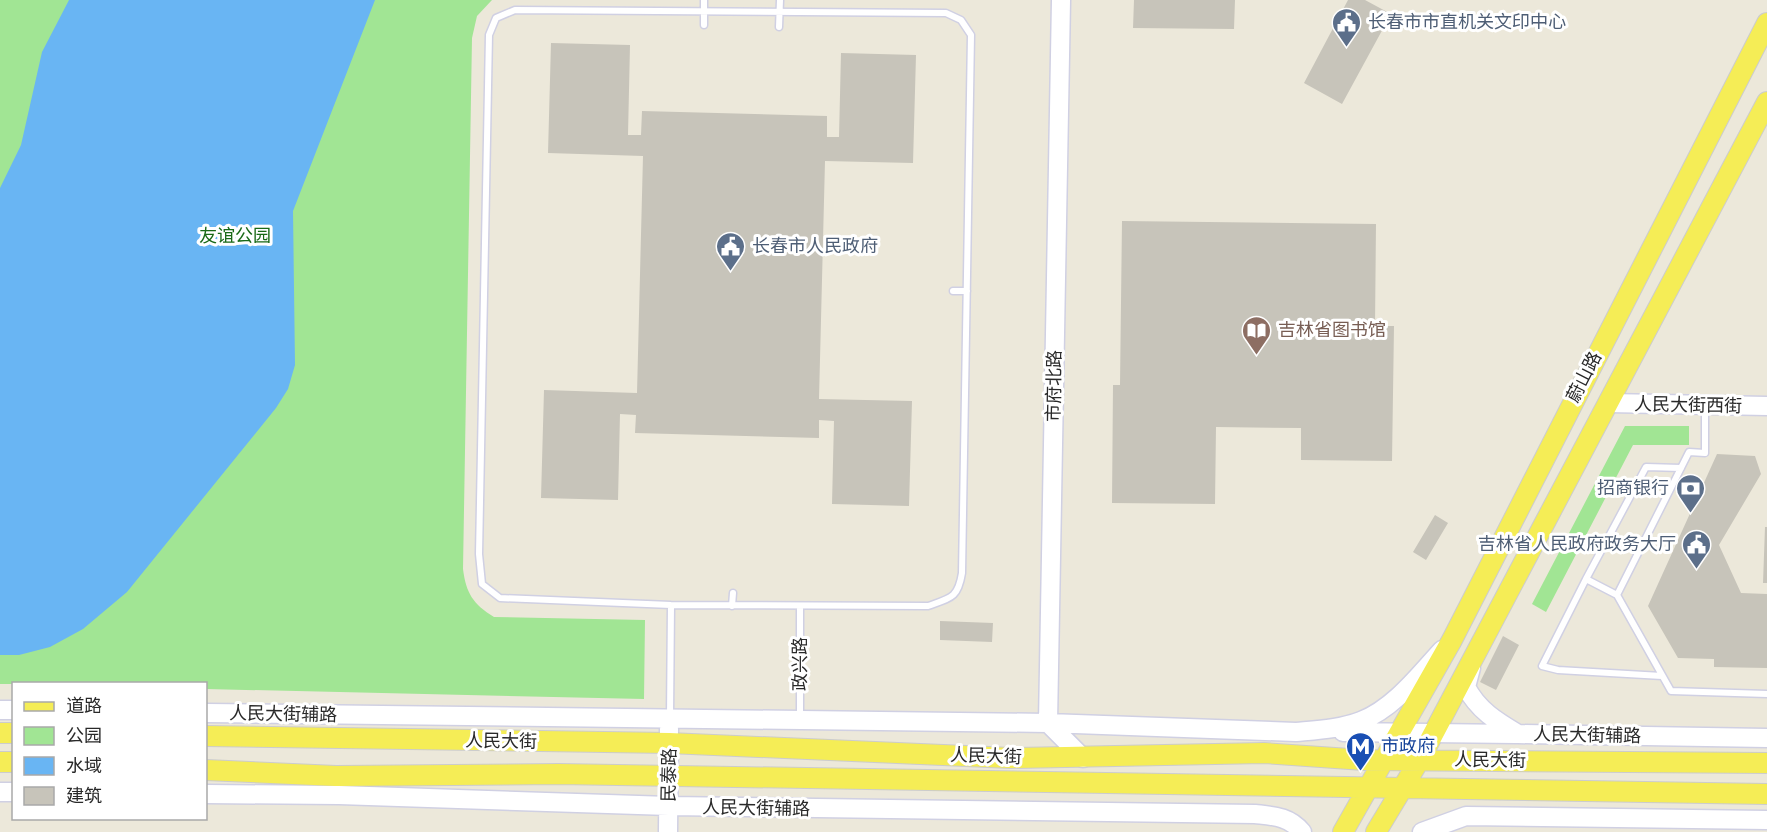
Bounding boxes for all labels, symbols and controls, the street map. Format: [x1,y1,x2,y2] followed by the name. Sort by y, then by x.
[1331,6,1363,48] public building icon: 长春市市直机关文印中心
[1368,11,1566,33] place label: 长春市市直机关文印中心
[199,225,271,247] park label: 友谊公园
[715,230,747,272] public building icon: 长春市人民政府
[752,235,878,257] place label: 长春市人民政府
[1241,314,1273,356] library icon: 吉林省图书馆
[1278,319,1386,341] place label: 吉林省图书馆
[1562,348,1606,406] street label: 蔚山路
[1042,350,1066,422] street label: 市府北路
[1634,393,1742,417] street label: 人民大街西街
[1674,472,1706,514] bank icon: 招商银行
[1597,477,1669,499] place label: 招商银行
[1681,528,1713,570] public building icon: 吉林省人民政府政务大厅
[1478,533,1676,555] place label: 吉林省人民政府政务大厅
[789,637,811,691] street label: 政兴路
[12,682,207,820] legend
[66,695,102,717] text: 道路
[229,702,337,726] street label: 人民大街辅路
[1533,723,1641,747] street label: 人民大街辅路
[66,725,102,747] text: 公园
[465,729,537,753] street label: 人民大街
[1344,730,1376,772] metro station icon: 市政府
[1381,735,1435,757] place label: 市政府
[950,744,1022,768] street label: 人民大街
[658,748,680,802] street label: 民泰路
[1454,748,1526,772] street label: 人民大街
[66,755,102,777] text: 水域
[66,785,102,807] text: 建筑
[702,796,810,820] street label: 人民大街辅路

